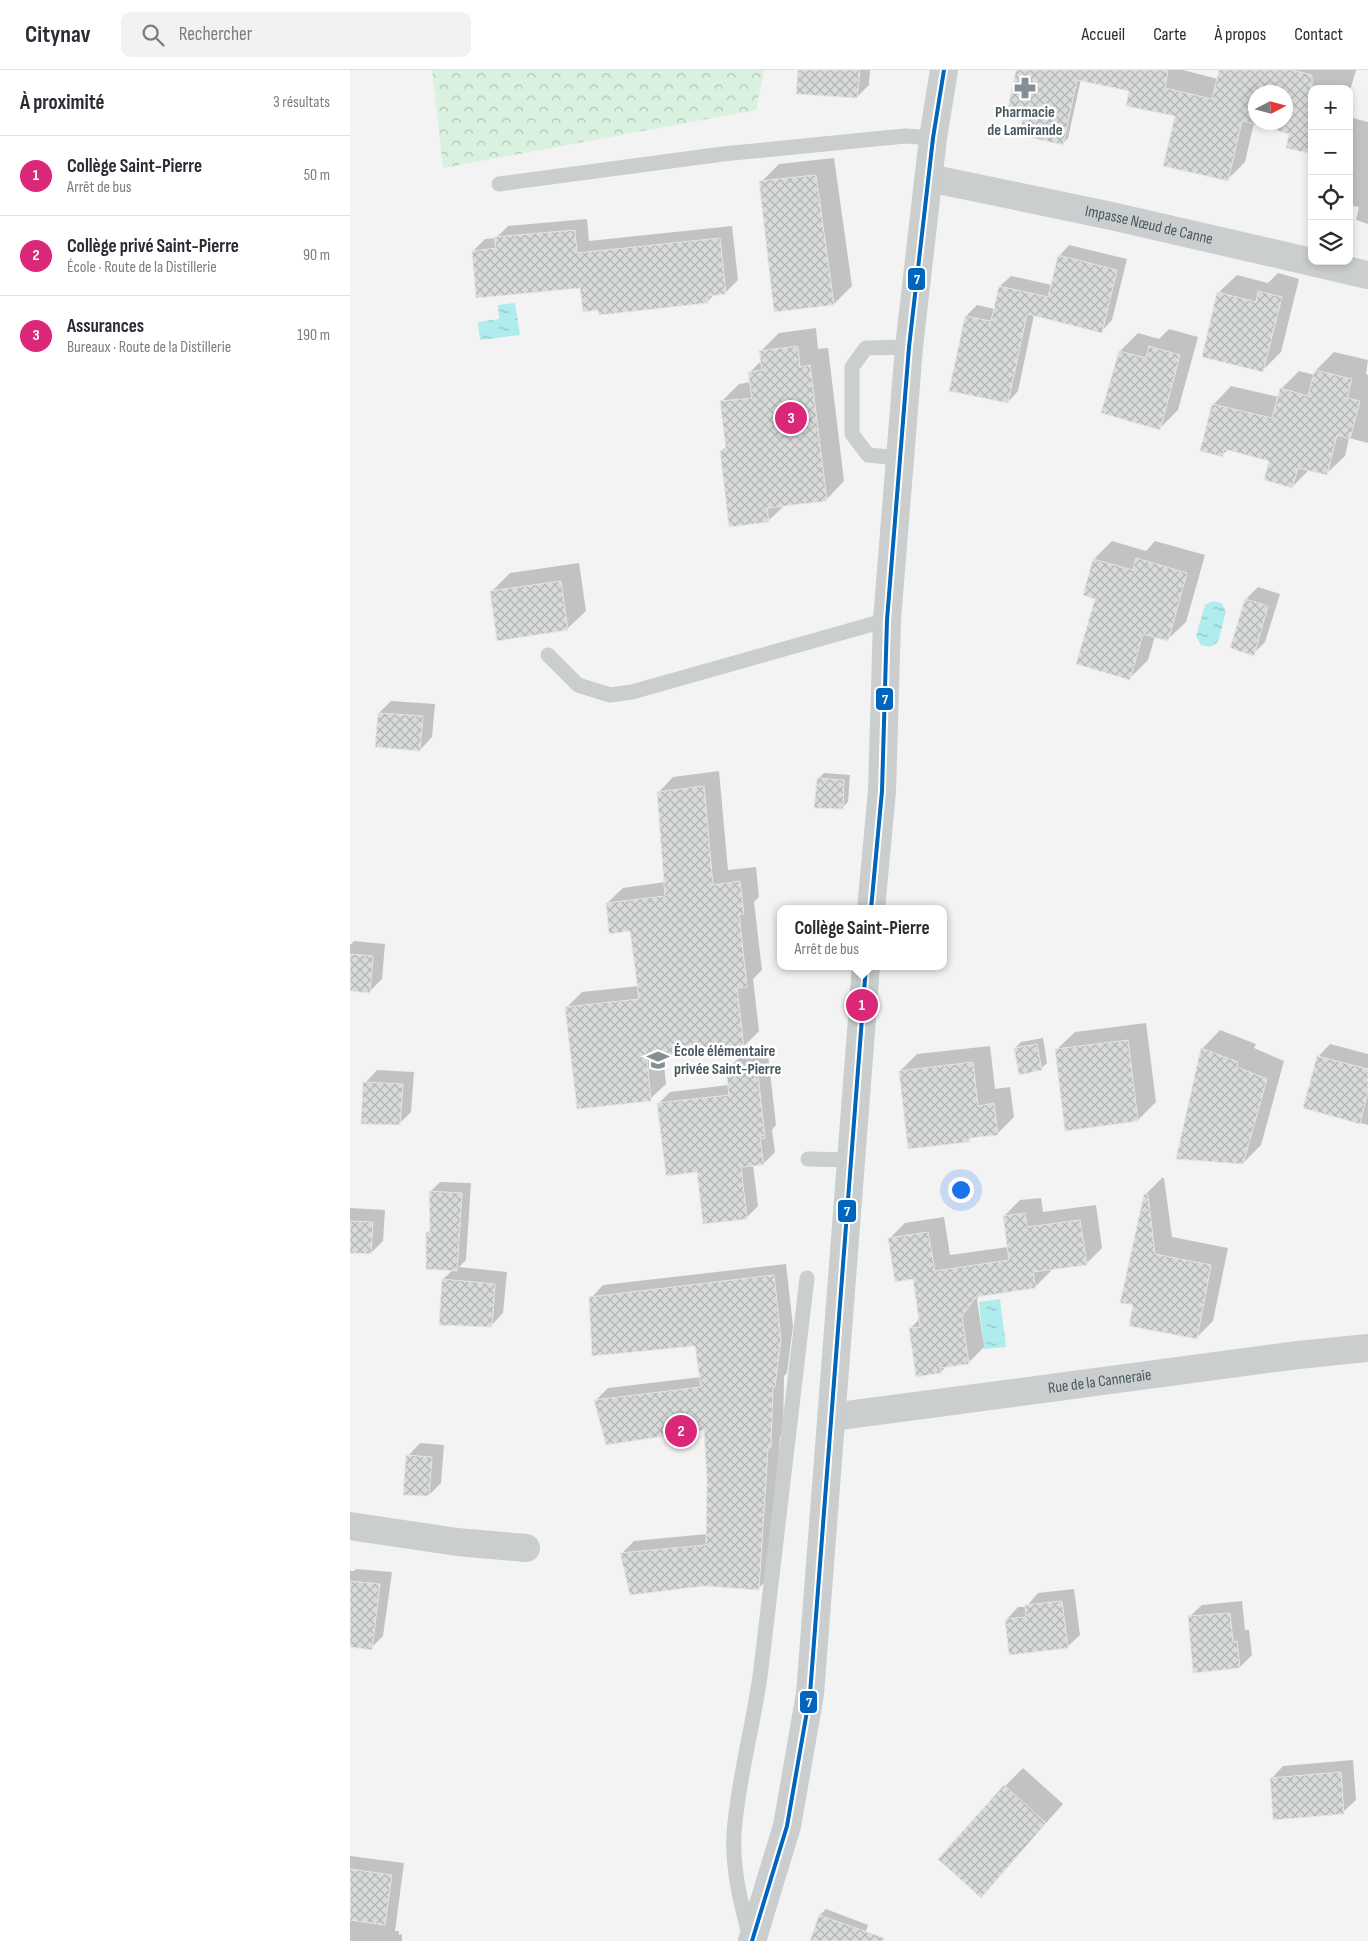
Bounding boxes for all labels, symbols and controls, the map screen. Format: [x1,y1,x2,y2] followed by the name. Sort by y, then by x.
[121,12,471,57] search box
[25,20,91,49] text: Citynav
[139,21,167,49] icon: search
[179,23,252,46] text: Rechercher
[1081,24,1125,45] text: Accueil
[1153,24,1186,45] text: Carte
[1214,24,1266,45] text: À propos
[1294,24,1343,45] text: Contact
[1012,75,1038,101] pharmacy icon: Pharmacie de Lamirande
[1248,85,1293,130] north arrow
[1308,85,1353,265] map controls
[1308,85,1353,130] button: +
[20,90,105,115] text: À proximité
[273,93,330,112] text: 3 résultats
[987,103,1063,140] place label: Pharmacie de Lamirande
[1308,130,1353,175] button: −
[67,155,202,178] text: Collège Saint-Pierre
[33,166,39,185] text: 1
[304,166,330,185] text: 50 m
[1308,175,1353,220] button: locate
[67,178,132,197] text: Arrêt de bus
[1083,201,1215,249] street label: Impasse Nœud de Canne
[1308,220,1353,265] button: layers
[67,235,239,258] text: Collège privé Saint-Pierre
[32,246,40,265] text: 2
[303,246,330,265] text: 90 m
[67,258,217,277] text: École · Route de la Distillerie
[907,267,926,291] line badge: 7
[914,271,921,288] text: 7
[67,315,144,338] text: Assurances
[32,326,40,345] text: 3
[297,326,330,345] text: 190 m
[67,338,231,357] text: Bureaux · Route de la Distillerie
[775,399,807,437] pin: 3
[875,687,894,711] line badge: 7
[882,691,889,708] text: 7
[777,905,947,970] popup
[794,917,930,940] text: Collège Saint-Pierre
[794,940,859,959] text: Arrêt de bus
[846,986,878,1024] pin: 1
[674,1042,781,1079] place label: École élémentaire privée Saint-Pierre
[645,1047,671,1073] school or university icon: École élémentaire privée Saint-Pierre
[948,1177,974,1203] your location
[837,1199,857,1223] line badge: 7
[844,1203,851,1220] text: 7
[1047,1365,1153,1398] street label: Rue de la Canneraie
[665,1412,697,1450] pin: 2
[799,1690,818,1714] line badge: 7
[806,1694,813,1711] text: 7

